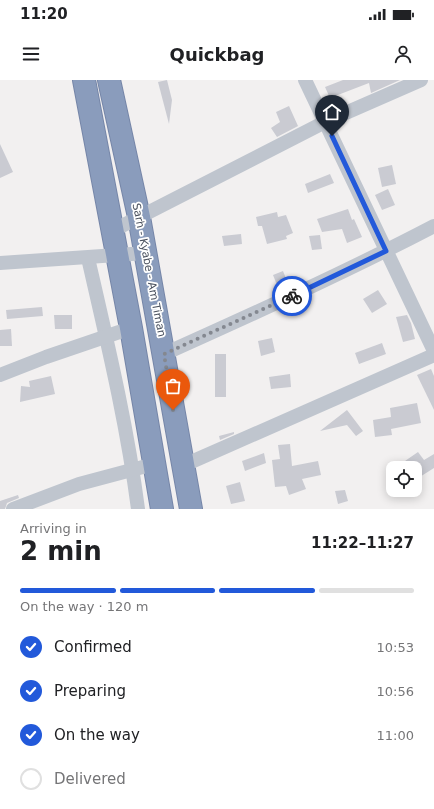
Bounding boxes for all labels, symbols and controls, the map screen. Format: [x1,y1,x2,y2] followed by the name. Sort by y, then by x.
[20,5,68,23] text: 11:20
[20,43,42,65] icon: menu
[392,43,414,65] icon: person
[170,44,264,65] text: Quickbag
[315,95,349,136] pin
[321,101,343,123] icon: home
[130,202,168,338] street label: Sarh - Kyabe - Am Timan
[272,276,312,316] courier
[281,285,303,307] icon: bike
[156,369,190,410] pin
[162,375,184,397] icon: bag
[386,461,422,497] map controls
[386,461,422,497] button: locate
[20,521,87,536] text: Arriving in
[311,534,414,552] text: 11:22–11:27
[20,536,102,566] text: 2 min
[20,599,148,614] text: On the way · 120 m
[20,636,42,658] icon: check
[54,638,132,656] text: Confirmed
[377,640,414,655] text: 10:53
[20,680,42,702] icon: check
[54,682,126,700] text: Preparing
[377,684,414,699] text: 10:56
[20,724,42,746] icon: check
[54,726,140,744] text: On the way
[377,728,414,743] text: 11:00
[54,770,126,788] text: Delivered

